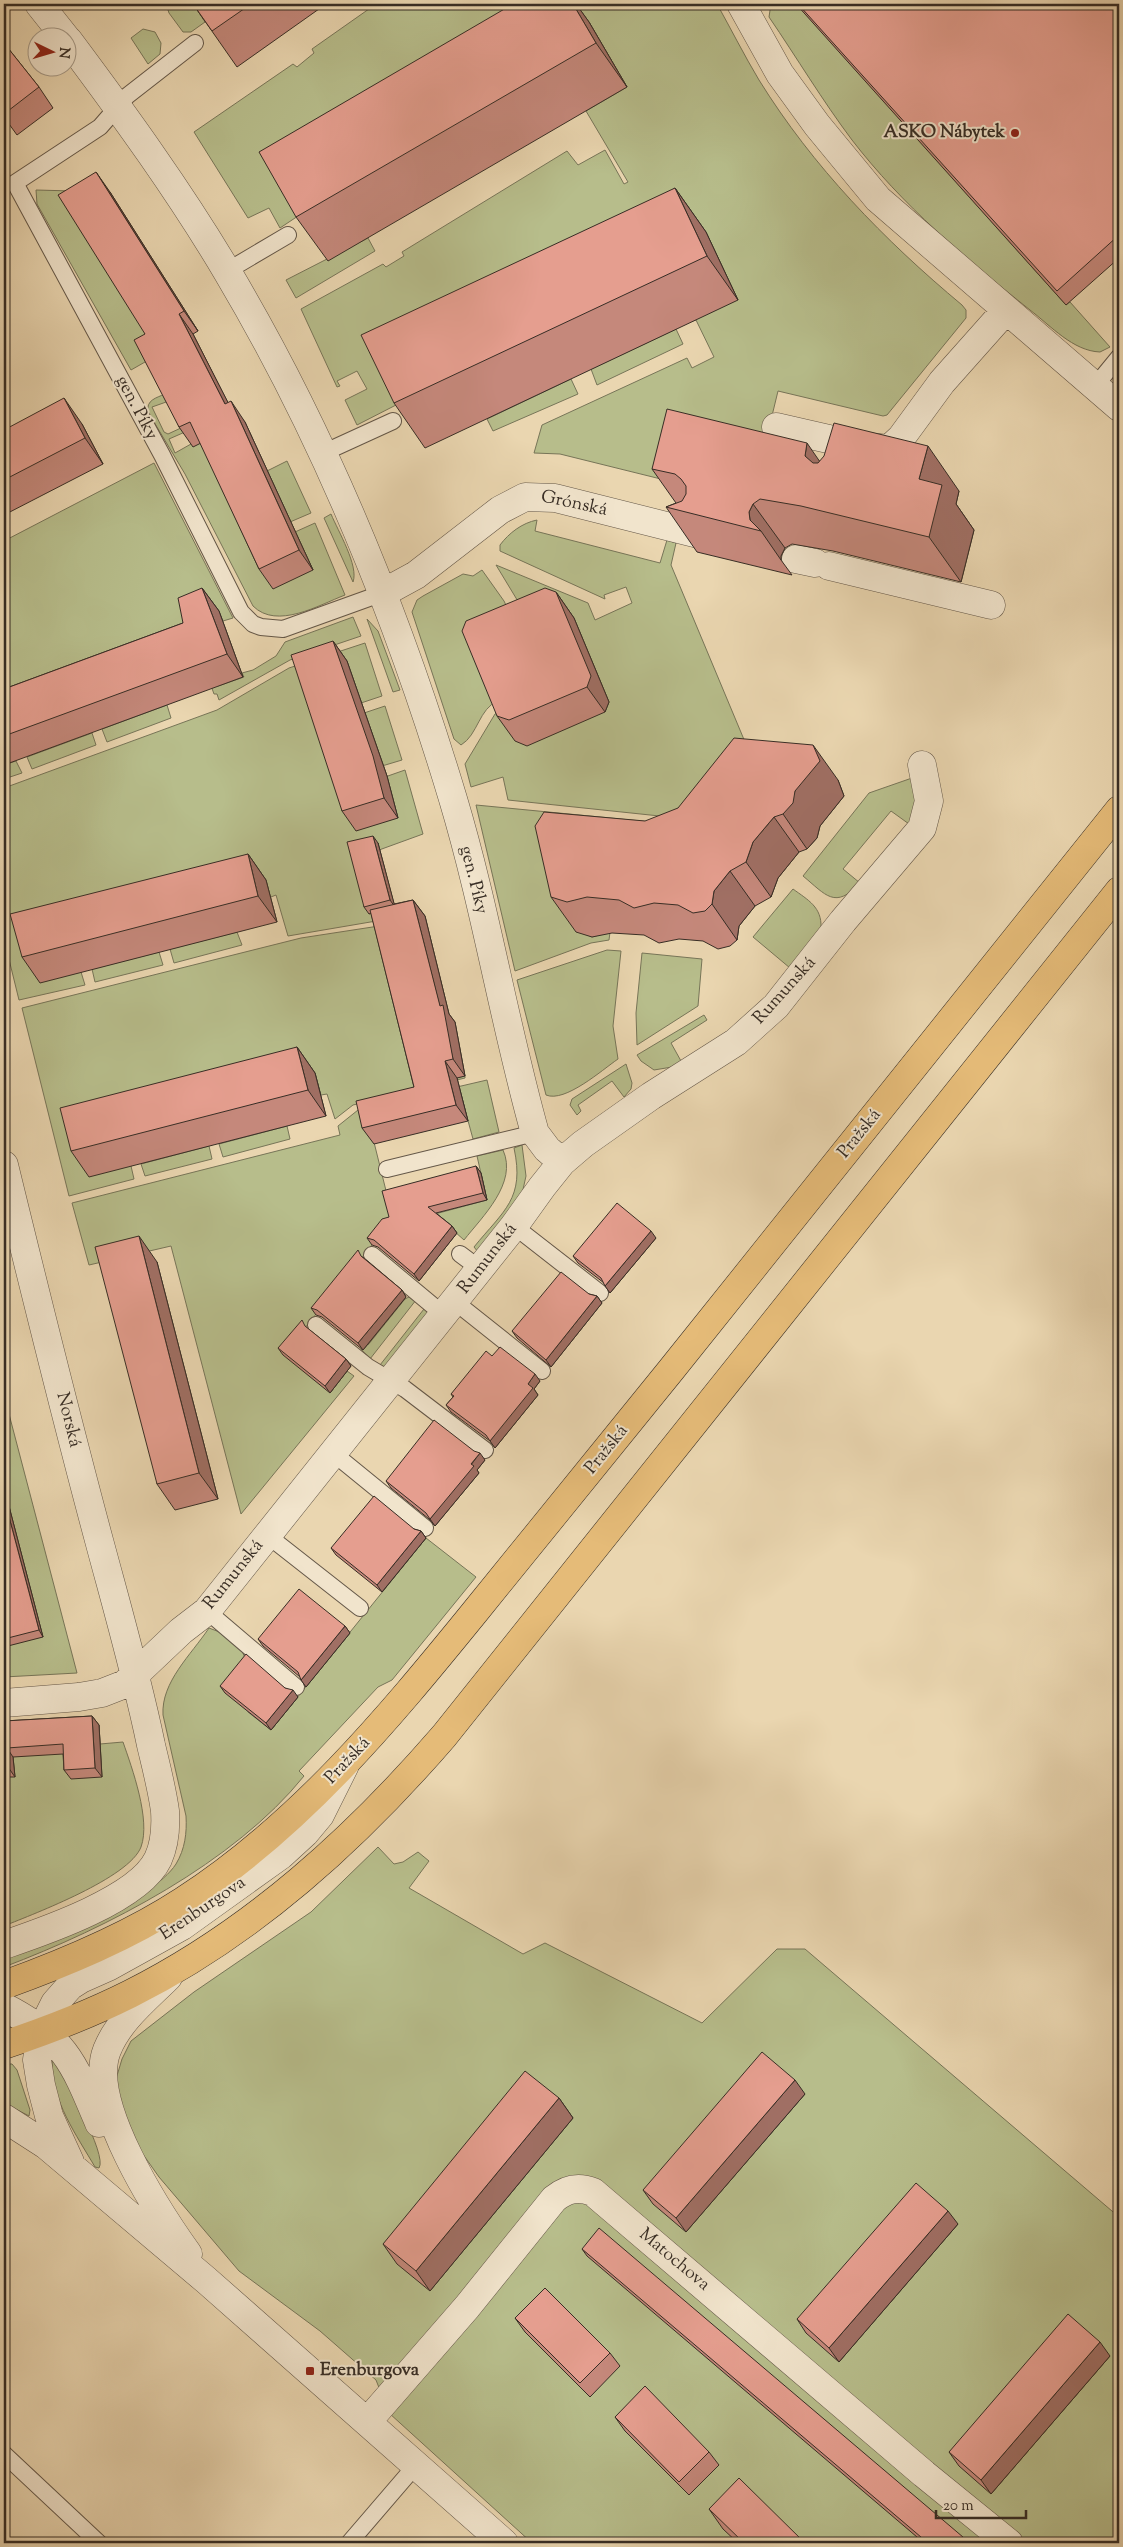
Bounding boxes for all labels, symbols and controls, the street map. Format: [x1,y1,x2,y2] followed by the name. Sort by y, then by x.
[28,28,78,78] north arrow
[53,47,73,59] text: N
[884,120,1005,146] place label: ASKO Nábytek
[1009,127,1021,139] marker: ASKO Nábytek
[108,371,164,445] street label: gen. Píky
[538,484,610,524] street label: Grónská
[452,843,494,917] street label: gen. Píky
[747,951,823,1031] street label: Rumunská
[832,1104,888,1164] street label: Pražská
[452,1218,524,1300] street label: Rumunská
[49,1390,87,1450] street label: Norská
[579,1420,635,1480] street label: Pražská
[198,1534,270,1616] street label: Rumunská
[319,1731,377,1791] street label: Pražská
[155,1870,251,1948] street label: Erenburgova
[633,2222,715,2298] street label: Matochova
[320,2358,420,2384] place label: Erenburgova
[304,2365,316,2377] marker: Erenburgova
[936,2487,1026,2519] scale bar
[943,2496,974,2517] text: 20 m

